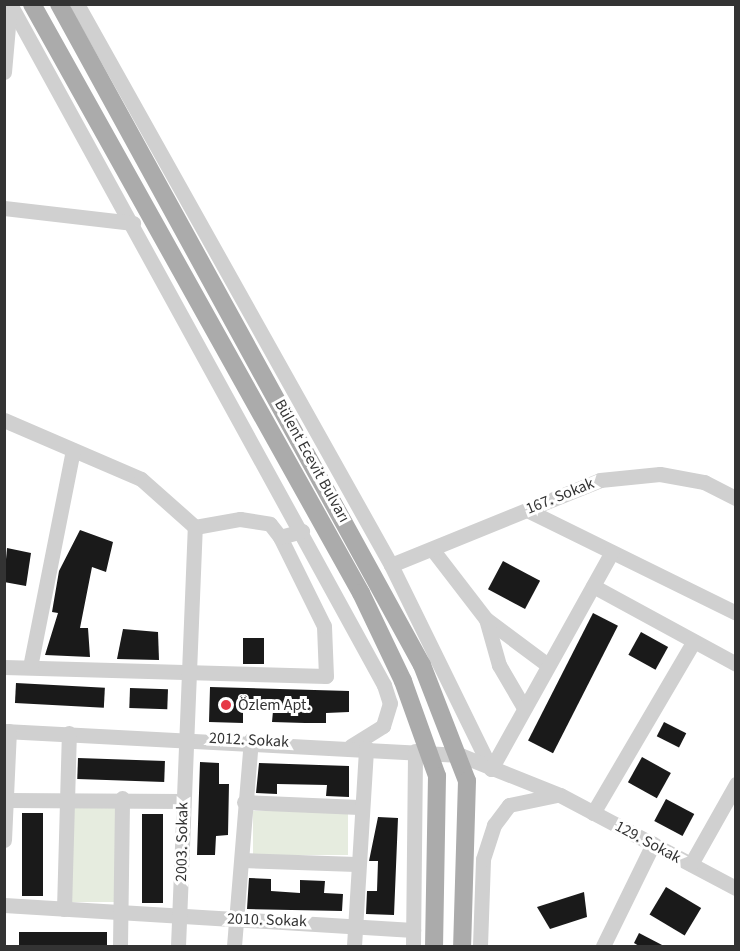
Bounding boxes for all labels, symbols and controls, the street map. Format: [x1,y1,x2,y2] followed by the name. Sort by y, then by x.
[270,396,354,526] street label: Bülent Ecevit Bulvarı
[523,474,597,518] street label: 167. Sokak
[238,695,311,715] place label: Özlem Apt.
[219,698,233,712] marker: Özlem Apt.
[209,728,289,752] street label: 2012. Sokak
[172,802,192,882] street label: 2003. Sokak
[612,817,684,867] street label: 129. Sokak
[227,909,307,931] street label: 2010. Sokak

